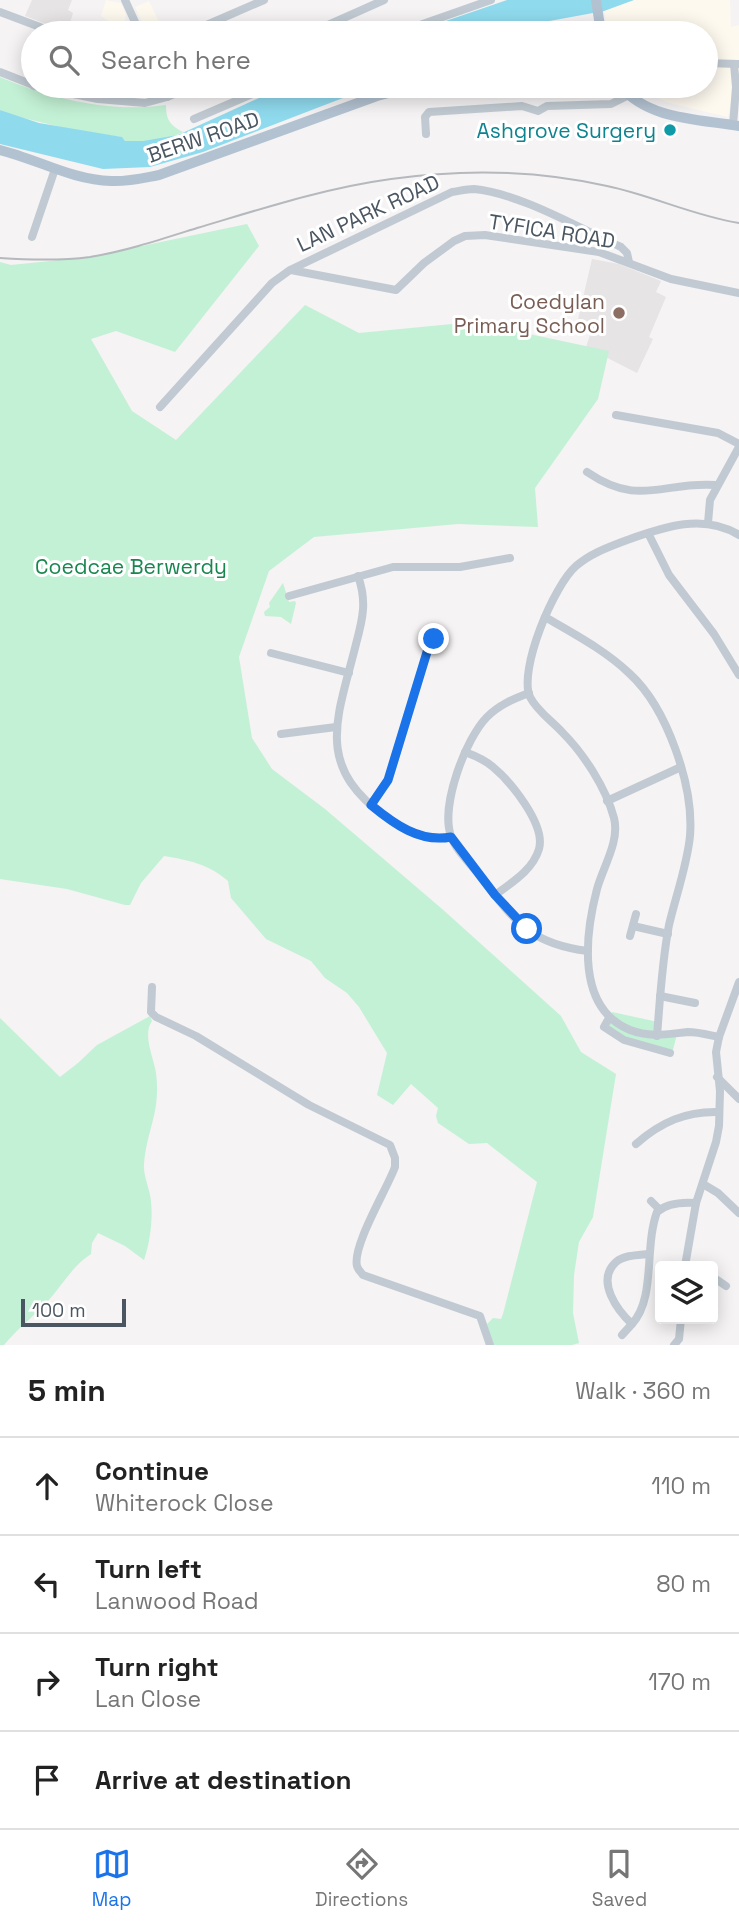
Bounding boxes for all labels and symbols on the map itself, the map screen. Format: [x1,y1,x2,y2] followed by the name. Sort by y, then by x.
[143,105,263,169] street label: BERW ROAD
[477,117,656,144] place label: Ashgrove Surgery
[662,122,678,138] marker: Ashgrove Surgery
[292,168,444,258] street label: LAN PARK ROAD
[487,208,617,254] street label: TYFICA ROAD
[454,288,605,339] place label: Coedylan Primary School
[611,305,627,321] marker: Coedylan Primary School
[35,553,227,580] park label: Coedcae Berwerdy
[418,623,449,654] route end
[511,913,542,944] route start
[21,1296,126,1328] scale bar

